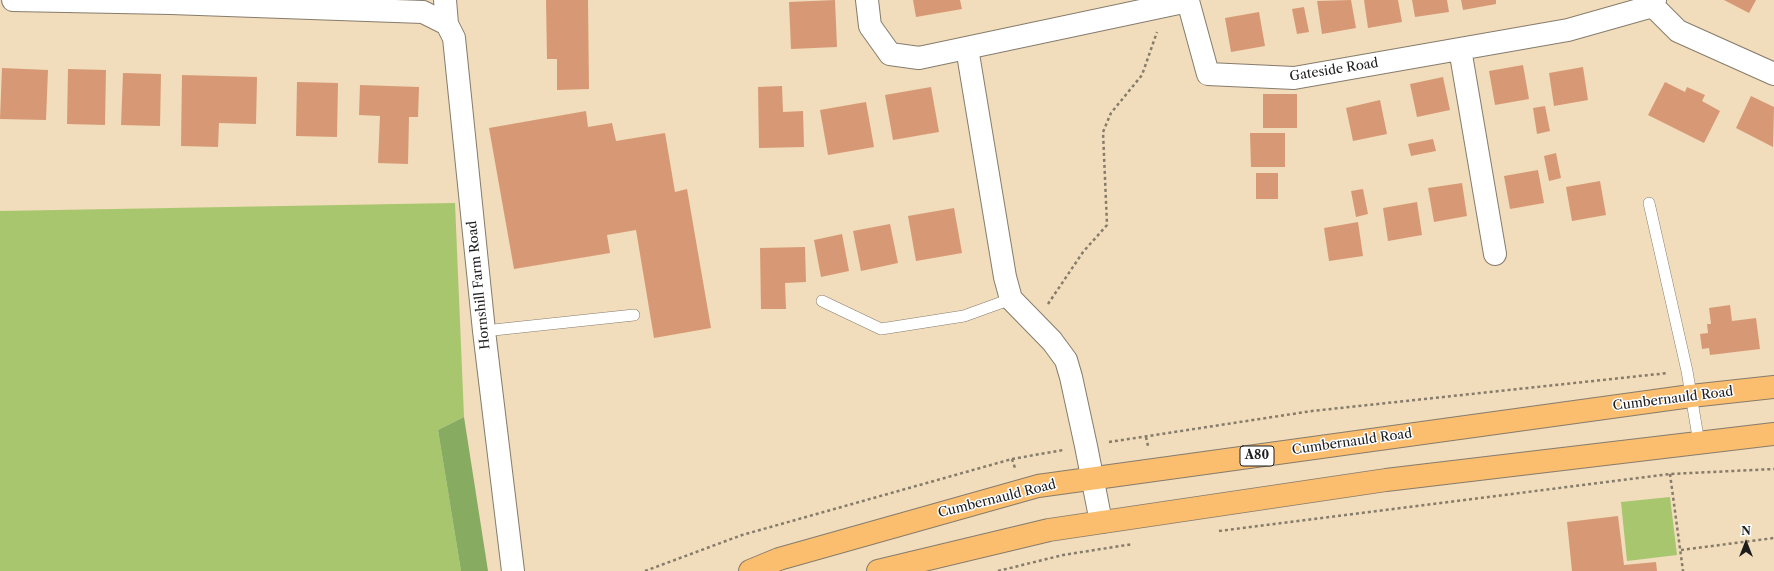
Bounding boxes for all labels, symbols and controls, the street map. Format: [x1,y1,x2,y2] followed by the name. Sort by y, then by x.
[1289,55,1379,85] street label: Gateside Road
[464,220,494,350] street label: Hornshill Farm Road
[1612,384,1734,414] street label: Cumbernauld Road
[1291,426,1413,458] street label: Cumbernauld Road
[1240,446,1274,466] road number: A80
[936,477,1058,521] street label: Cumbernauld Road
[1726,523,1766,563] north arrow
[1741,524,1751,538] text: N

